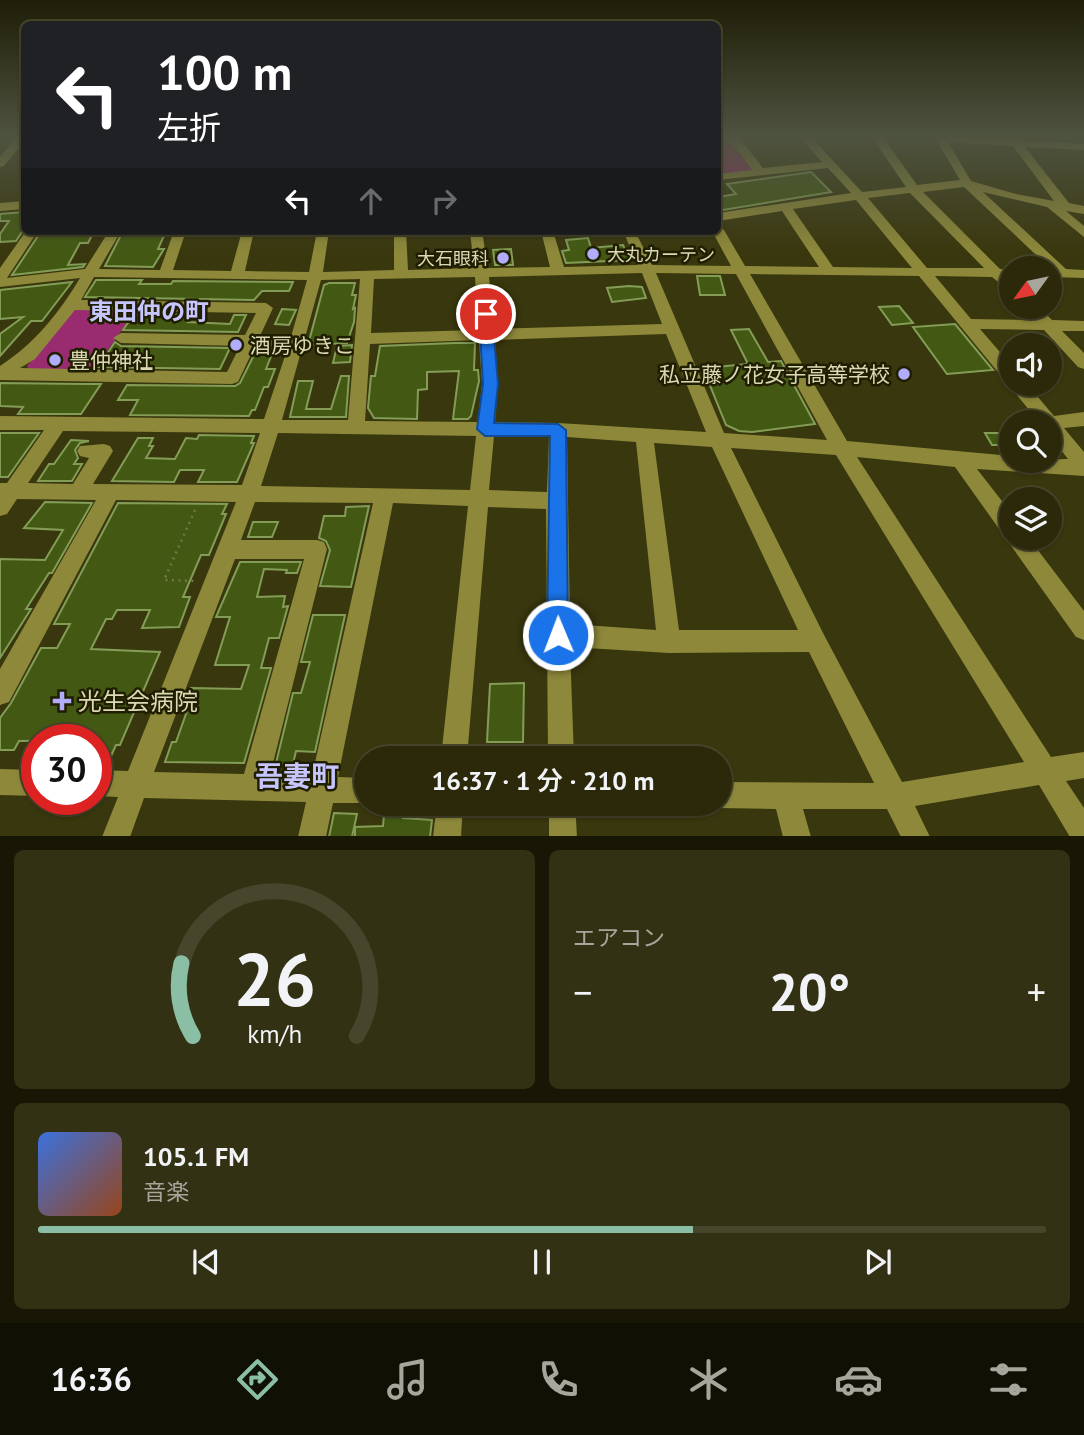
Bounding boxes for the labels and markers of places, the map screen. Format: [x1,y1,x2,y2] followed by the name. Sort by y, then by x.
[607,243,715,266] place label: 大丸カーテン
[585,246,601,262] marker: 大丸カーテン
[417,247,489,270] place label: 大石眼科
[495,250,511,266] marker: 大石眼科
[456,284,516,344] pin
[250,332,355,359] place label: 酒房ゆきこ
[228,337,244,353] marker: 酒房ゆきこ
[69,347,153,374] place label: 豊仲神社
[47,352,63,368] marker: 豊仲神社
[659,361,890,388] place label: 私立藤ノ花女子高等学校
[896,366,912,382] marker: 私立藤ノ花女子高等学校
[78,686,198,717] place label: 光生会病院
[52,691,72,711] marker: 光生会病院

